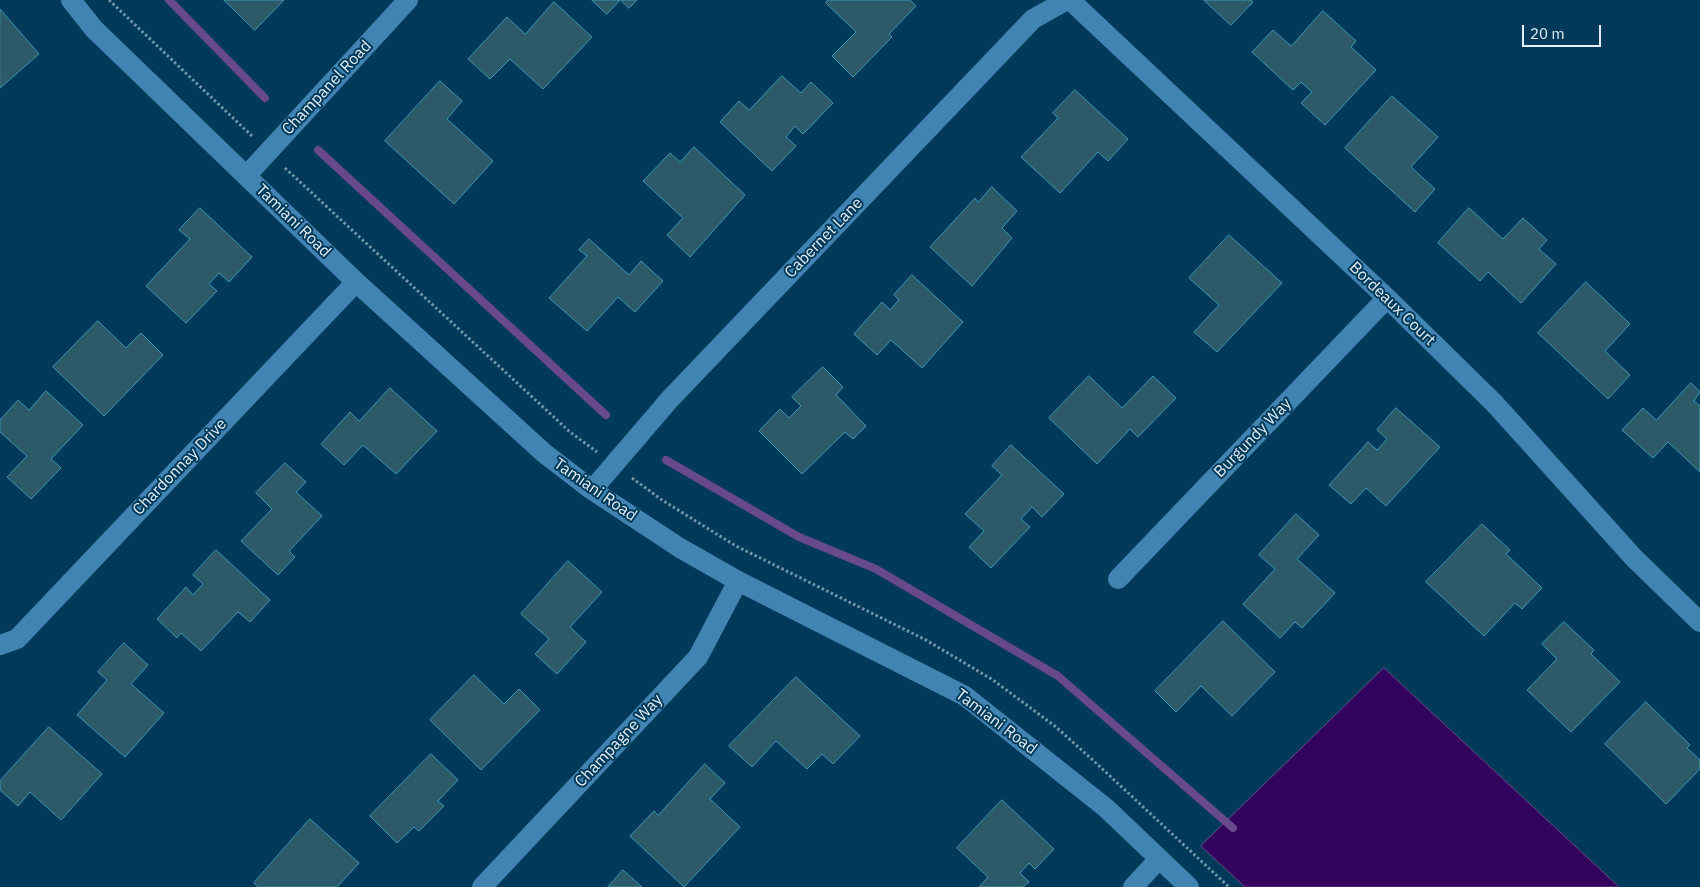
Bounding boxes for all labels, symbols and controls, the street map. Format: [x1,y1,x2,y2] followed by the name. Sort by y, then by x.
[1525,15,1604,47] scale bar
[1530,24,1565,43] text: 20 m
[278,37,376,139] street label: Champanel Road
[252,180,334,262] street label: Tamiani Road
[781,194,867,282] street label: Cabernet Lane
[1345,258,1439,350] street label: Bordeaux Court
[1210,394,1296,482] street label: Burgundy Way
[129,415,231,519] street label: Chardonnay Drive
[550,454,640,526] street label: Tamiani Road
[952,685,1040,759] street label: Tamiani Road
[571,691,667,791] street label: Champagne Way

